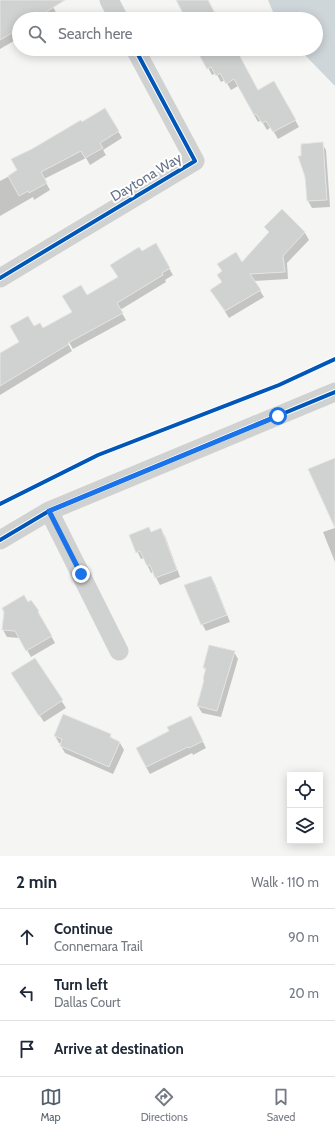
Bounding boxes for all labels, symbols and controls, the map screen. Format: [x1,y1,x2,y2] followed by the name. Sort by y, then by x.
[12,12,323,56] search box
[26,23,48,45] icon: search
[58,25,133,43] text: Search here
[107,149,185,205] street label: Daytona Way
[269,407,287,425] route start
[72,565,90,583] route end
[287,772,323,844] map controls
[287,772,323,808] button: locate
[287,808,323,844] button: layers
[16,872,57,892] text: 2 min
[251,874,319,890] text: Walk · 110 m
[54,920,113,938] text: Continue
[16,926,38,948] icon: ahead
[288,929,319,945] text: 90 m
[54,938,143,954] text: Connemara Trail
[54,976,108,994] text: Turn left
[16,982,38,1004] icon: left
[289,985,319,1001] text: 20 m
[54,994,121,1010] text: Dallas Court
[16,1038,38,1060] icon: arrive
[54,1040,184,1058] text: Arrive at destination
[40,1086,62,1124] tab: Map
[141,1086,188,1124] tab: Directions
[267,1086,295,1124] tab: Saved

